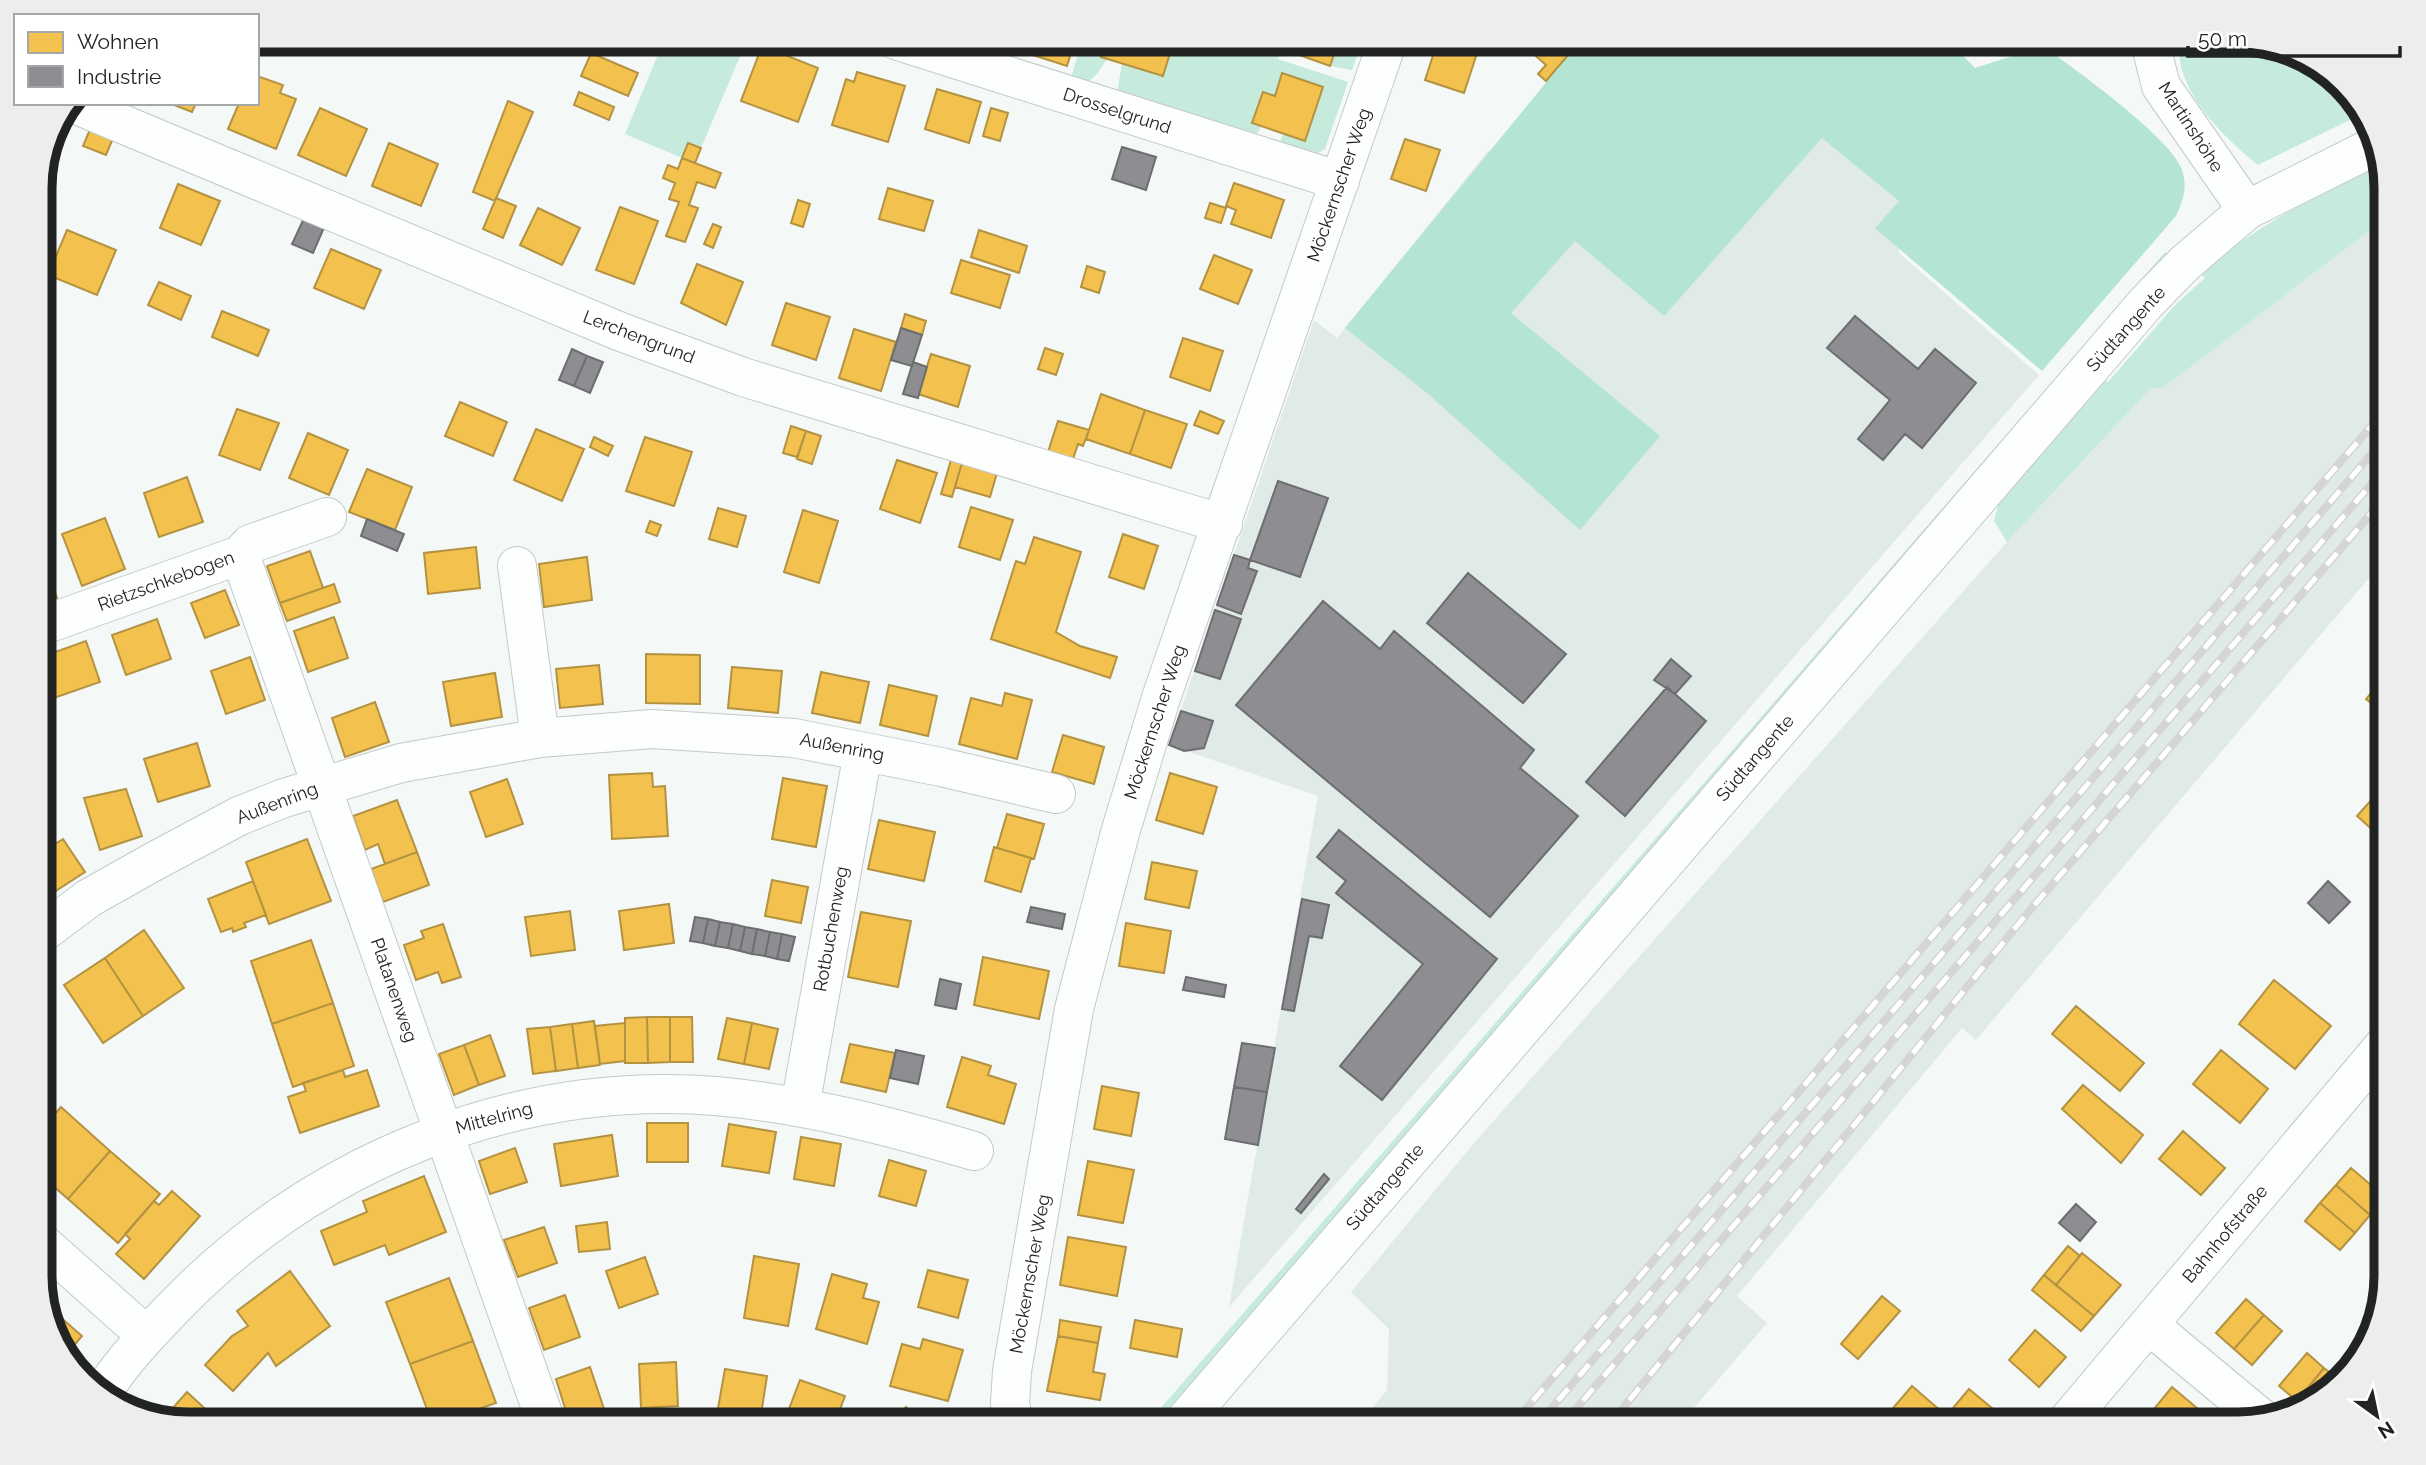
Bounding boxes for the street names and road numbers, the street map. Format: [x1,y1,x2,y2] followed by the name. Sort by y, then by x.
[2155,78,2229,176] street label: Martinshöhe
[1061,83,1174,138] street label: Drosselgrund
[1302,105,1375,265] street label: Möckernscher Weg
[2082,281,2170,376] street label: Südtangente
[580,306,698,368] street label: Lerchengrund
[95,546,237,615] street label: Rietzschkebogen
[1120,642,1189,802] street label: Möckernscher Weg
[1711,710,1798,805] street label: Südtangente
[798,728,886,765] street label: Außenring
[233,777,320,828] street label: Außenring
[809,865,852,993] street label: Rotbuchenweg
[367,935,422,1045] street label: Platanenweg
[453,1097,535,1138] street label: Mittelring
[1341,1139,1428,1234] street label: Südtangente
[2178,1180,2272,1287] street label: Bahnhofstraße
[1005,1193,1054,1355] street label: Möckernscher Weg

